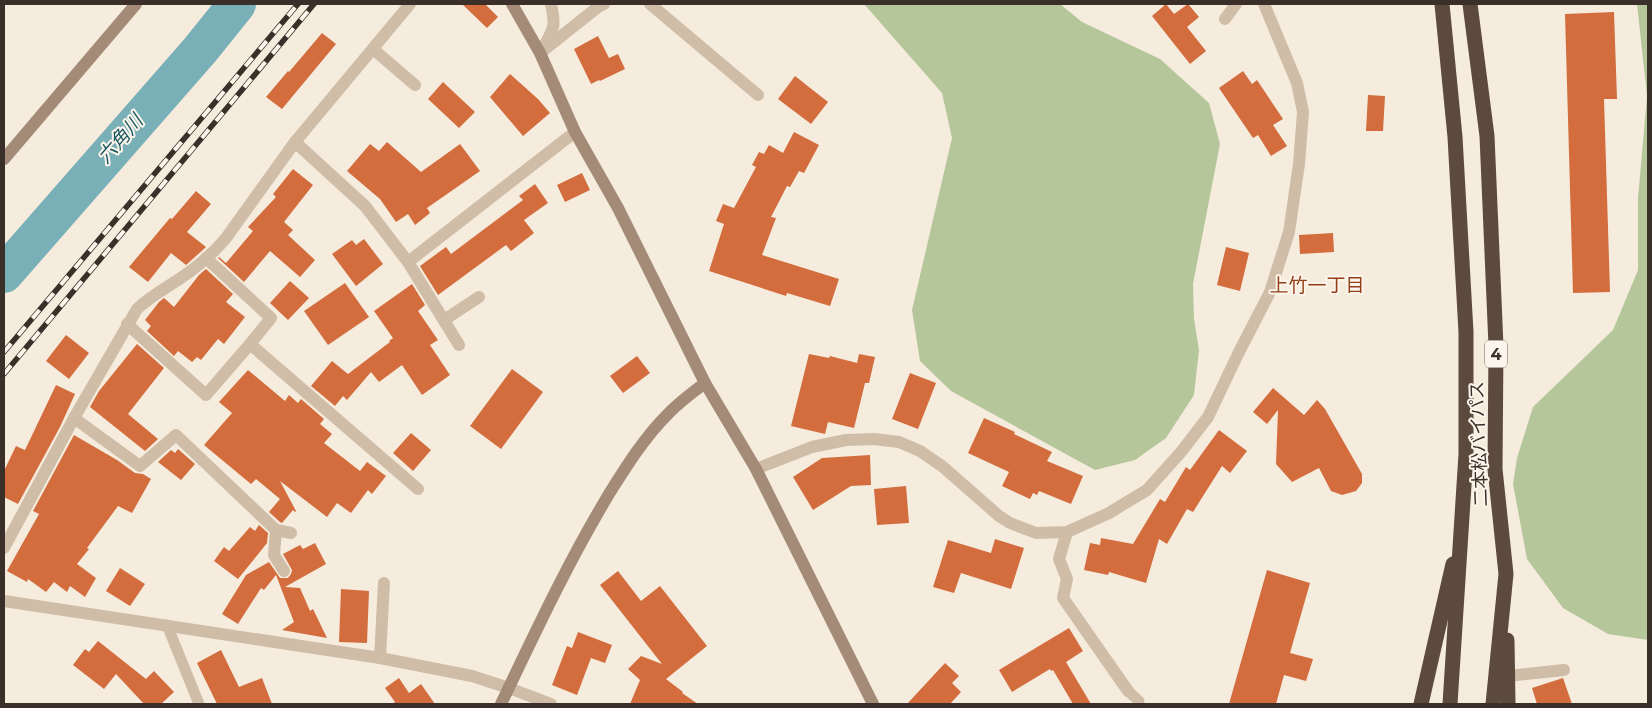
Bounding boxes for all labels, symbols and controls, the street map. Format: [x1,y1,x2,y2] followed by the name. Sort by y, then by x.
[93,108,149,168] water label: 六角川
[1269,274,1365,297] district label: 上竹一丁目
[1485,340,1507,368] road number: 4
[1466,381,1492,507] street label: 二本松バイパス

